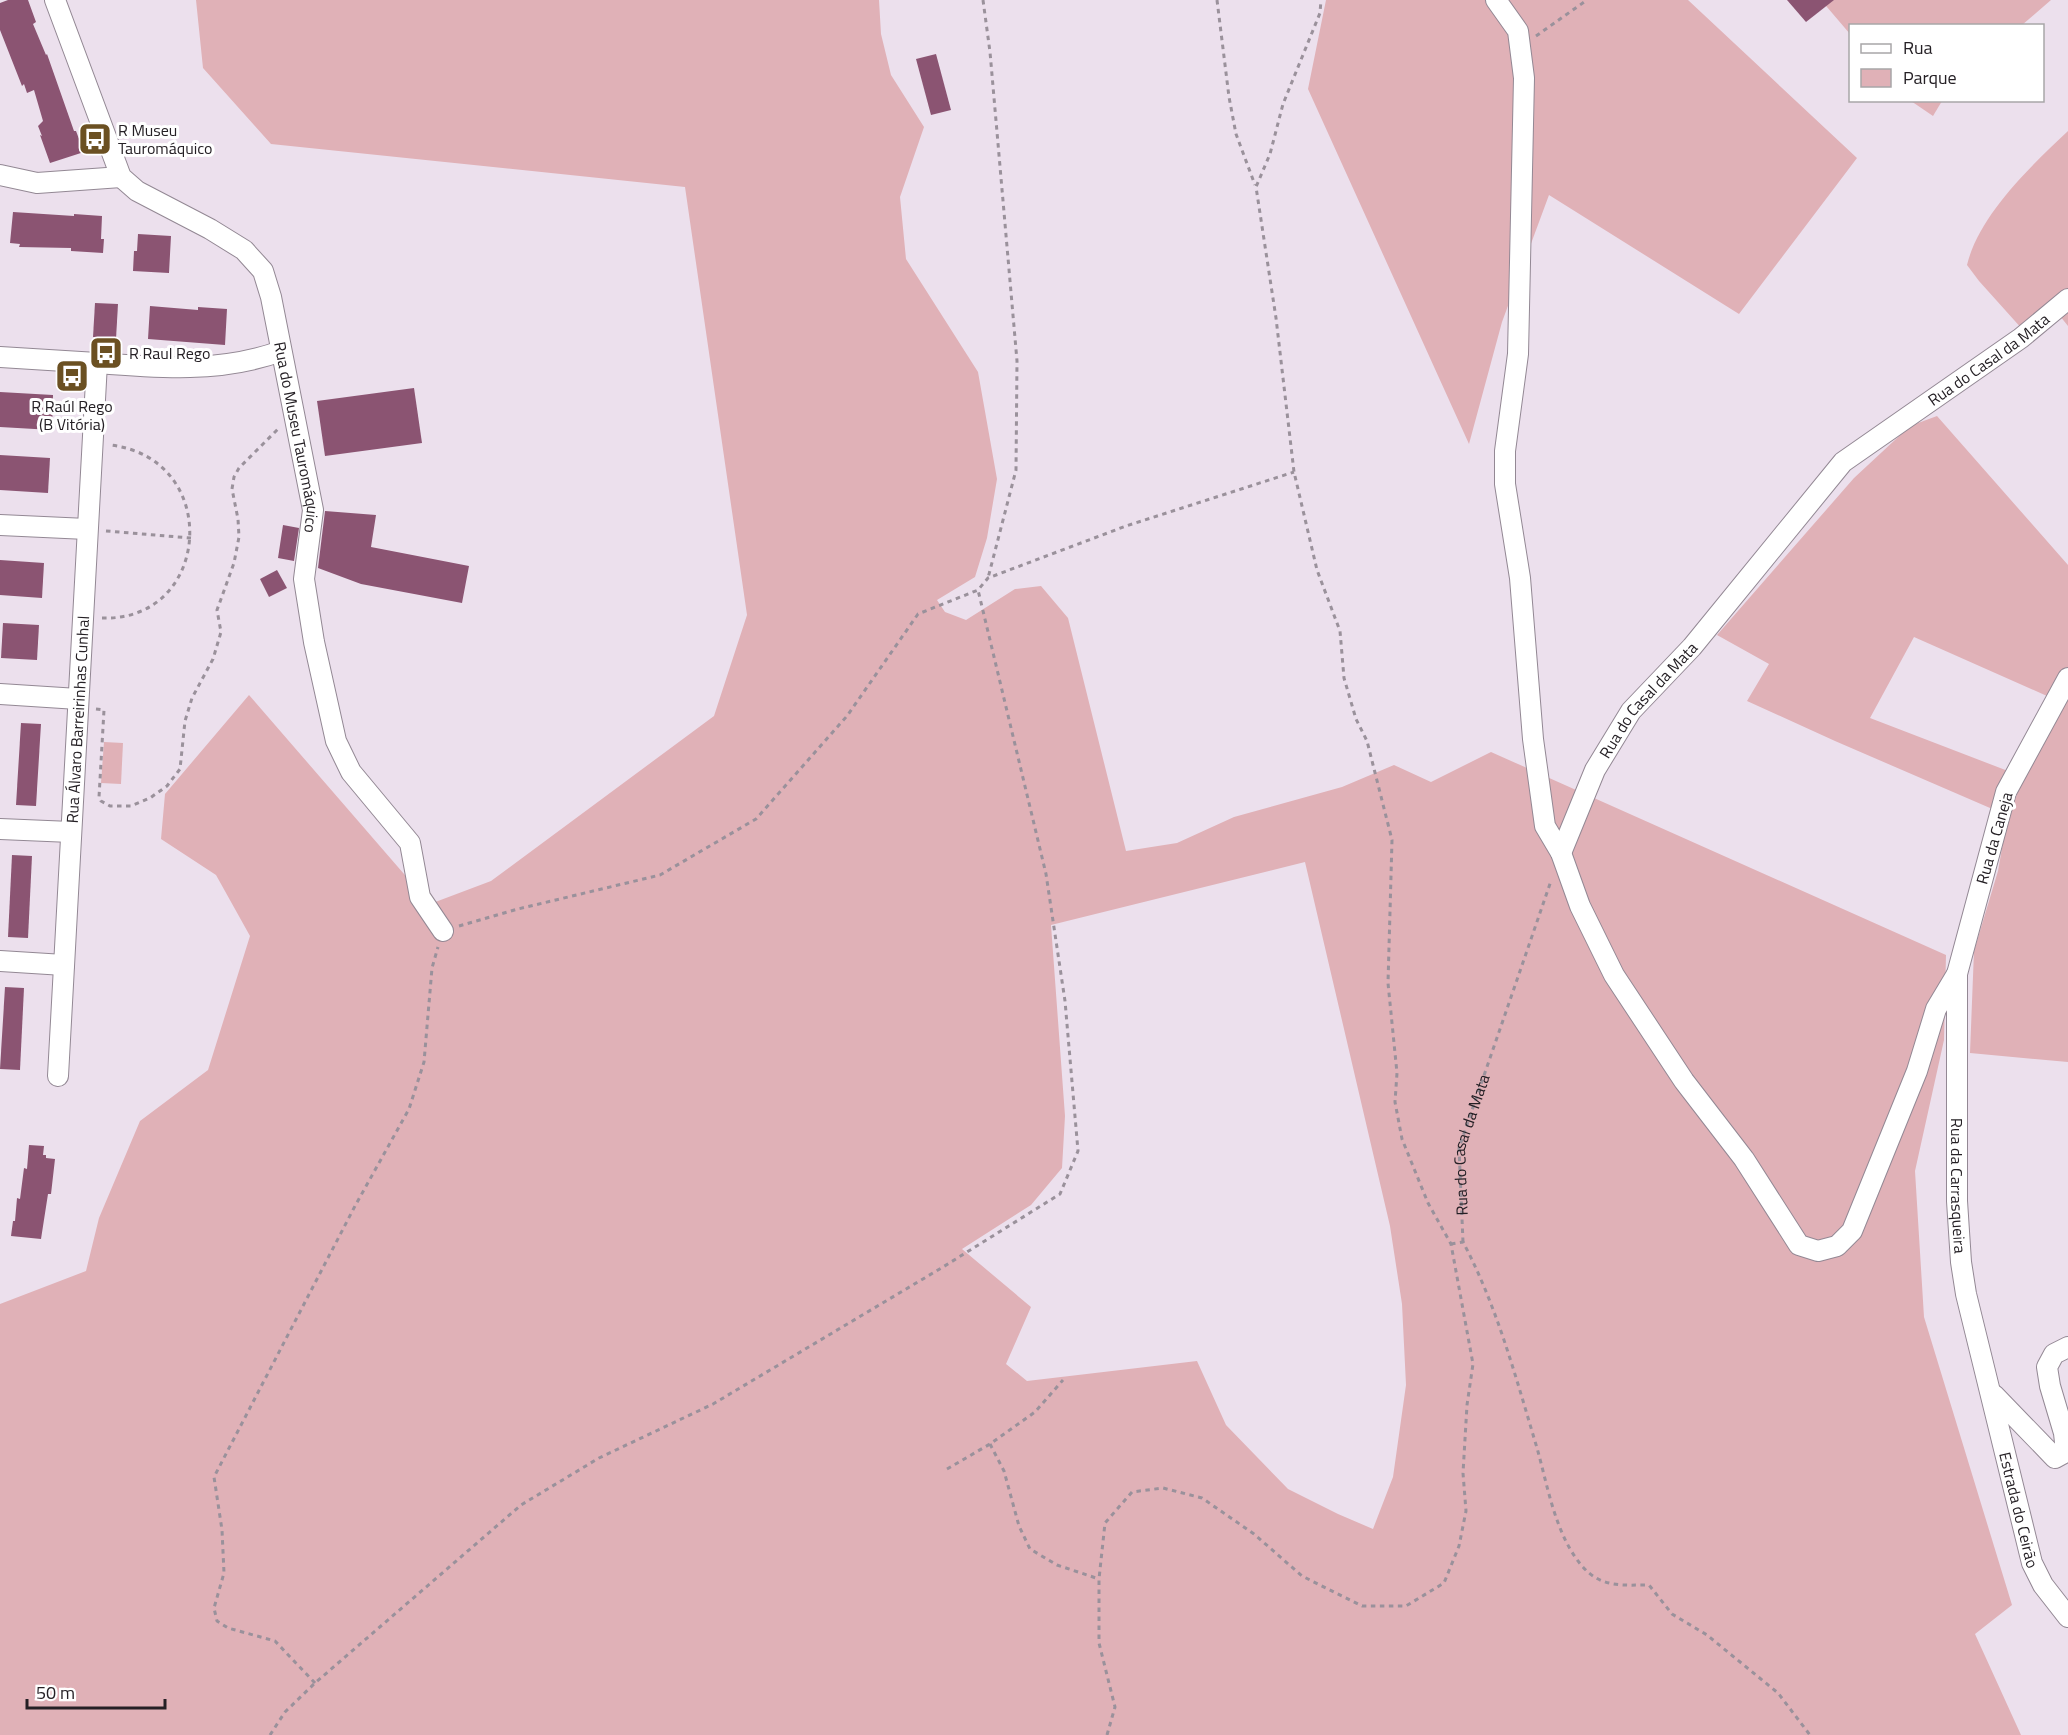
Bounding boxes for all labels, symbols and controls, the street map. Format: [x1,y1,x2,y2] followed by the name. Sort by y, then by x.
[1849,24,2044,102] legend
[1903,34,1933,61] text: Rua
[1903,64,1957,91] text: Parque
[118,118,212,160] place label: R Museu Tauromáquico
[77,121,113,157] bus stop icon: R Museu Tauromáquico
[1923,307,2054,412] street label: Rua do Casal da Mata
[88,335,124,371] bus stop icon: R Raul Rego
[268,340,325,535] street label: Rua do Museu Tauromáquico
[129,341,210,365] place label: R Raul Rego
[54,358,90,394] bus stop icon: R Raúl Rego (B Vitória)
[31,394,113,436] place label: R Raúl Rego (B Vitória)
[60,615,95,824] street label: Rua Álvaro Barreirinhas Cunhal
[1593,636,1703,763] street label: Rua do Casal da Mata
[1969,789,2019,887] street label: Rua da Caneja
[1447,1071,1496,1216] street label: Rua do Casal da Mata
[1945,1118,1972,1254] street label: Rua da Carrasqueira
[1993,1450,2045,1572] street label: Estrada do Ceirão
[27,1672,165,1710] scale bar
[36,1679,75,1706] text: 50 m

